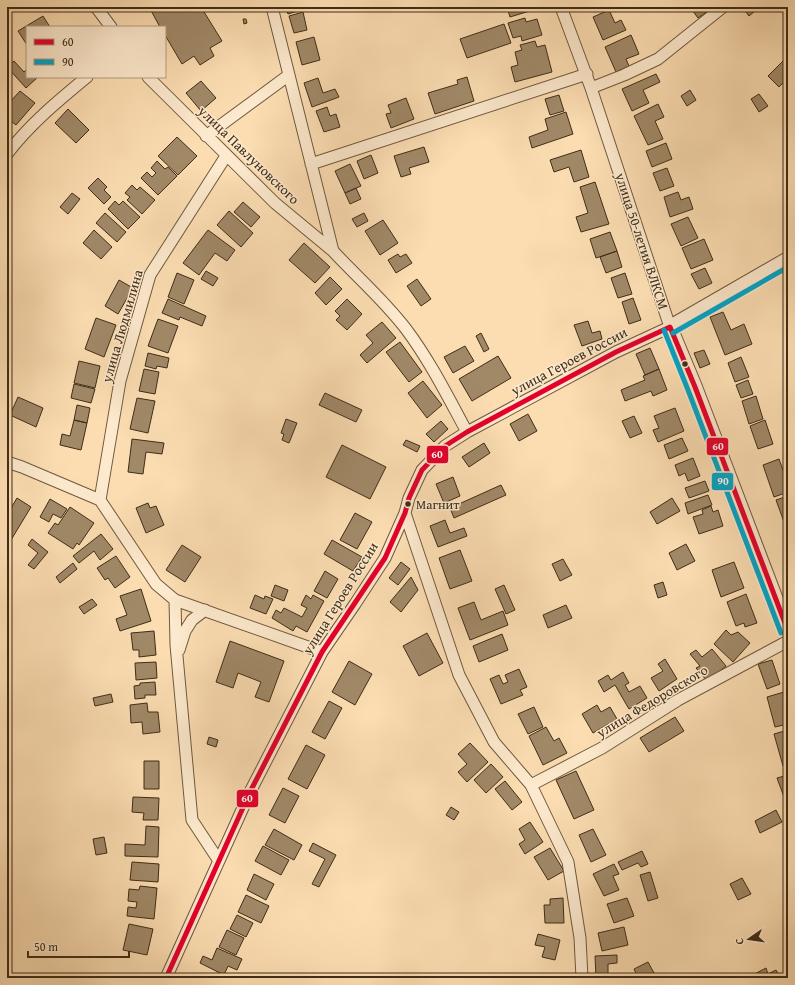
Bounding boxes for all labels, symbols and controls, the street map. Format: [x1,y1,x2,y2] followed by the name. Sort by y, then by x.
[26,26,166,78] legend
[62,33,74,50] text: 60
[62,53,74,70] text: 90
[193,101,304,209] street label: улица Павлуновского
[610,169,674,312] street label: улица 50-летия ВЛКСМ
[96,267,148,386] street label: улица Людмилина
[506,322,631,401] street label: улица Героев России
[680,359,690,369] unlabelled marker
[706,437,729,456] line badge: 60
[712,438,724,454] text: 60
[426,445,449,464] line badge: 60
[431,446,443,462] text: 60
[711,472,734,491] line badge: 90
[717,473,729,489] text: 90
[416,495,460,514] place label: Магнит
[403,499,413,509] marker: Магнит
[297,538,383,659] street label: улица Героев России
[592,660,711,743] street label: улица Федоровского
[236,789,259,808] line badge: 60
[241,790,253,806] text: 60
[729,919,769,959] north arrow
[28,933,129,959] scale bar
[731,936,748,946] text: С
[34,938,58,955] text: 50 m

